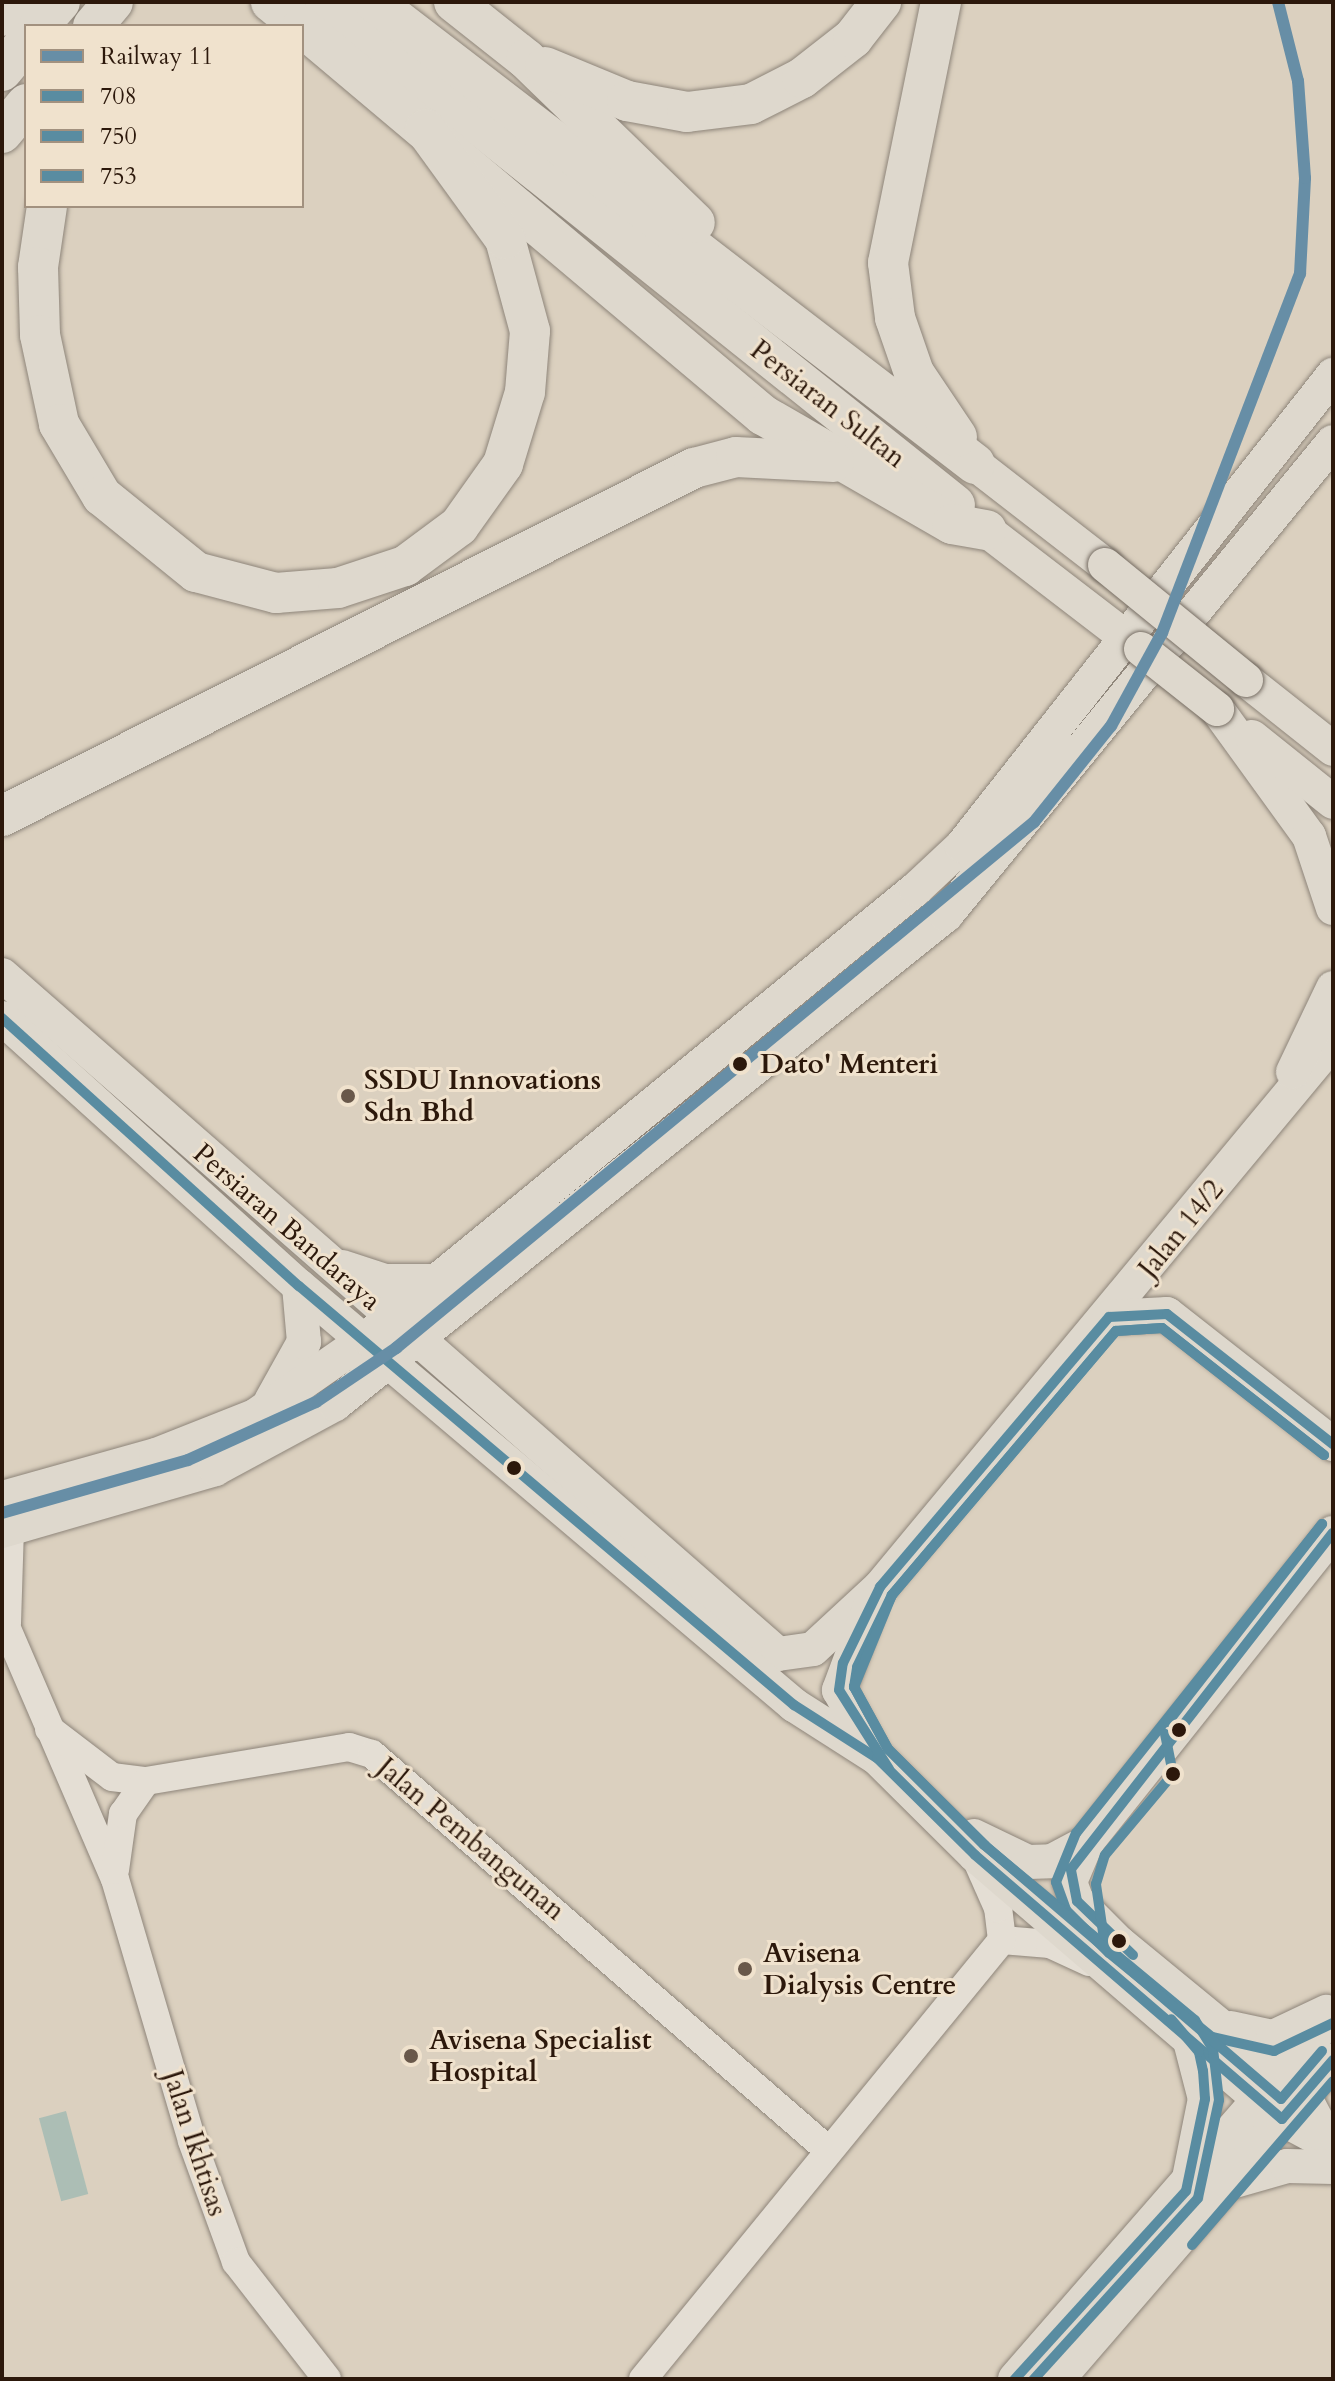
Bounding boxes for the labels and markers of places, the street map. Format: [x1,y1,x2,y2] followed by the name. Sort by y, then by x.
[760,1047,938,1081] place label: Dato' Menteri
[727,1051,753,1077] marker: Dato' Menteri
[364,1063,601,1129] place label: SSDU Innovations Sdn Bhd
[339,1087,357,1105] marker: SSDU Innovations Sdn Bhd
[506,1460,522,1476] unlabelled marker
[1171,1722,1187,1738] unlabelled marker
[1165,1766,1181,1782] unlabelled marker
[1111,1933,1127,1949] unlabelled marker
[763,1936,956,2002] place label: Avisena Dialysis Centre
[734,1958,756,1980] marker: Avisena Dialysis Centre
[429,2023,652,2089] place label: Avisena Specialist Hospital
[400,2045,422,2067] marker: Avisena Specialist Hospital

